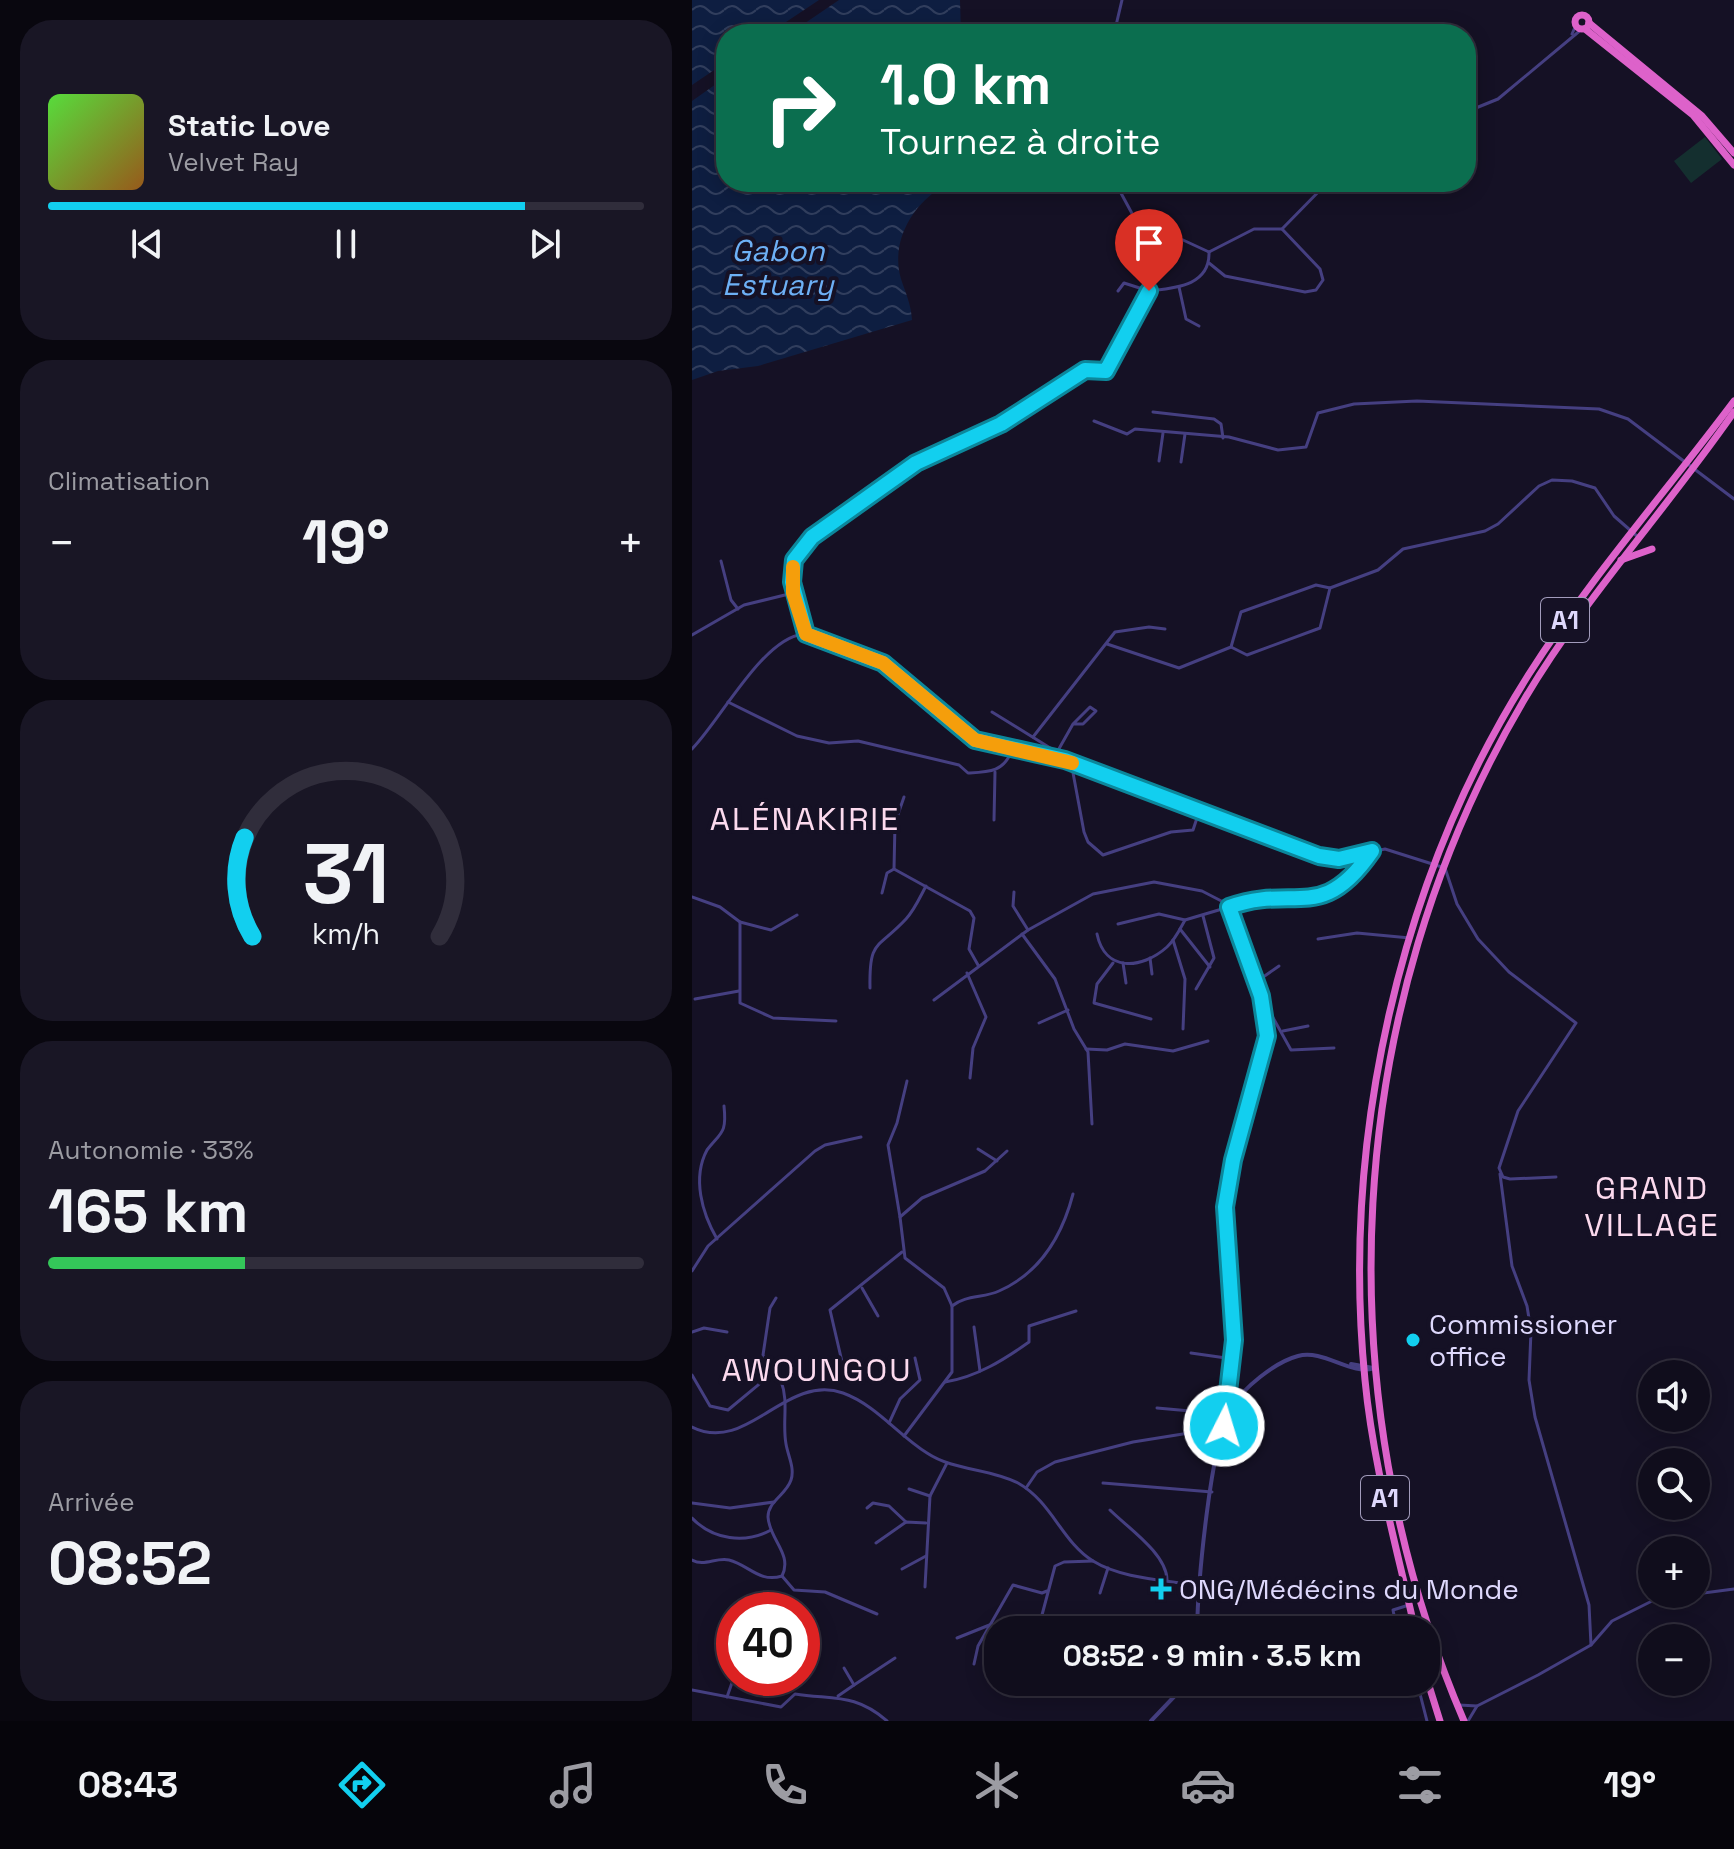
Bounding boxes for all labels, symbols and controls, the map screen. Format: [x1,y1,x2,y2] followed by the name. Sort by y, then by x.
[880,49,1051,120] text: 1.0 km
[748,56,852,160] icon: right
[168,106,331,145] text: Static Love
[880,119,1161,165] text: Tournez à droite
[168,145,299,179] text: Velvet Ray
[1115,209,1183,291] pin
[1127,221,1171,265] icon: arrive
[125,222,169,266] icon: previous
[324,222,368,266] icon: pause
[523,222,567,266] icon: next
[722,231,835,304] water label: Gabon Estuary
[48,464,210,498] text: Climatisation
[302,504,390,581] text: 19°
[48,515,75,571] text: −
[617,515,644,571] text: +
[1541,598,1589,642] road number: A1
[710,799,900,839] district label: ALÉNAKIRIE
[303,820,389,926] text: 31
[312,916,380,952] text: km/h
[48,1133,254,1167] text: Autonomie · 33%
[1584,1168,1720,1245] district label: GRAND VILLAGE
[48,1173,249,1250] text: 165 km
[1429,1306,1617,1374] place label: Commissioner office
[1404,1331,1422,1349] marker: Commissioner office
[722,1350,912,1390] district label: AWOUNGOU
[1638,1360,1710,1696] map controls
[1638,1360,1710,1432] button: sound
[1182,1384,1266,1468] position arrow
[1638,1448,1710,1520] button: search
[1361,1476,1409,1520] road number: A1
[48,1485,135,1519] text: Arrivée
[48,1525,212,1602] text: 08:52
[1638,1536,1710,1608] button: +
[1179,1571,1519,1607] place label: ONG/Médécins du Monde
[1150,1578,1172,1600] marker: ONG/Médécins du Monde
[716,1592,820,1696] speed limit sign: 40
[1638,1624,1710,1696] button: −
[1062,1636,1362,1675] text: 08:52 · 9 min · 3.5 km
[334,1757,390,1813] icon: directions
[545,1757,601,1813] icon: music
[757,1757,813,1813] icon: phone
[969,1757,1025,1813] icon: climate
[1180,1757,1236,1813] icon: car
[1392,1757,1448,1813] icon: filters
[78,1762,178,1808] text: 08:43
[1603,1762,1656,1808] text: 19°

